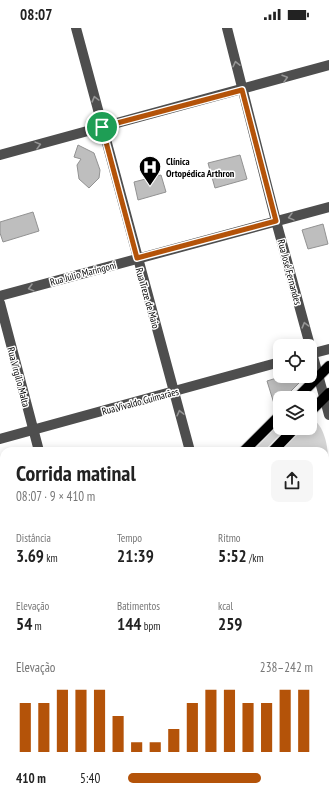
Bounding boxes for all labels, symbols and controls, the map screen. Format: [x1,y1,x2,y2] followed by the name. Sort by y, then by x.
[20,5,52,24] text: 08:07
[232,61,240,67] one-way arrow
[281,74,288,83] one-way arrow
[91,95,99,102] one-way arrow
[85,110,119,144] pin
[91,116,113,138] icon: arrive
[34,141,41,149] one-way arrow
[137,154,163,187] hospital icon: Clínica Ortopédica Arthron
[166,155,235,180] place label: Clínica Ortopédica Arthron
[288,212,295,221] one-way arrow
[275,238,305,307] street label: Rua José Fernandes
[49,258,118,289] street label: Rua Júlio Maringoni
[133,266,162,330] street label: Rua Treze de Maio
[27,283,34,291] one-way arrow
[301,322,309,328] one-way arrow
[273,339,317,435] map controls
[273,339,317,383] button: locate
[4,346,33,408] street label: Rua Virgílio Malta
[100,385,181,418] street label: Rua Vivaldo Guimarães
[273,391,317,435] button: layers
[176,410,185,417] one-way arrow
[16,459,136,487] text: Corrida matinal
[271,460,313,502] button: share
[16,488,95,505] text: 08:07 · 9 × 410 m
[16,531,51,545] text: Distância
[117,531,142,545] text: Tempo
[218,531,241,545] text: Ritmo
[16,545,44,567] text: 3.69
[117,545,154,567] text: 21:39
[218,545,247,567] text: 5:52
[44,551,58,565] text: km
[247,551,264,565] text: /km
[16,599,49,613] text: Elevação
[117,599,160,613] text: Batimentos
[218,599,233,613] text: kcal
[16,613,32,635] text: 54
[117,613,141,635] text: 144
[218,613,242,635] text: 259
[32,619,42,633] text: m
[141,619,160,633] text: bpm
[16,659,55,676] text: Elevação
[260,659,313,676] text: 238–242 m
[16,770,46,787] text: 410 m
[80,770,100,787] text: 5:40

